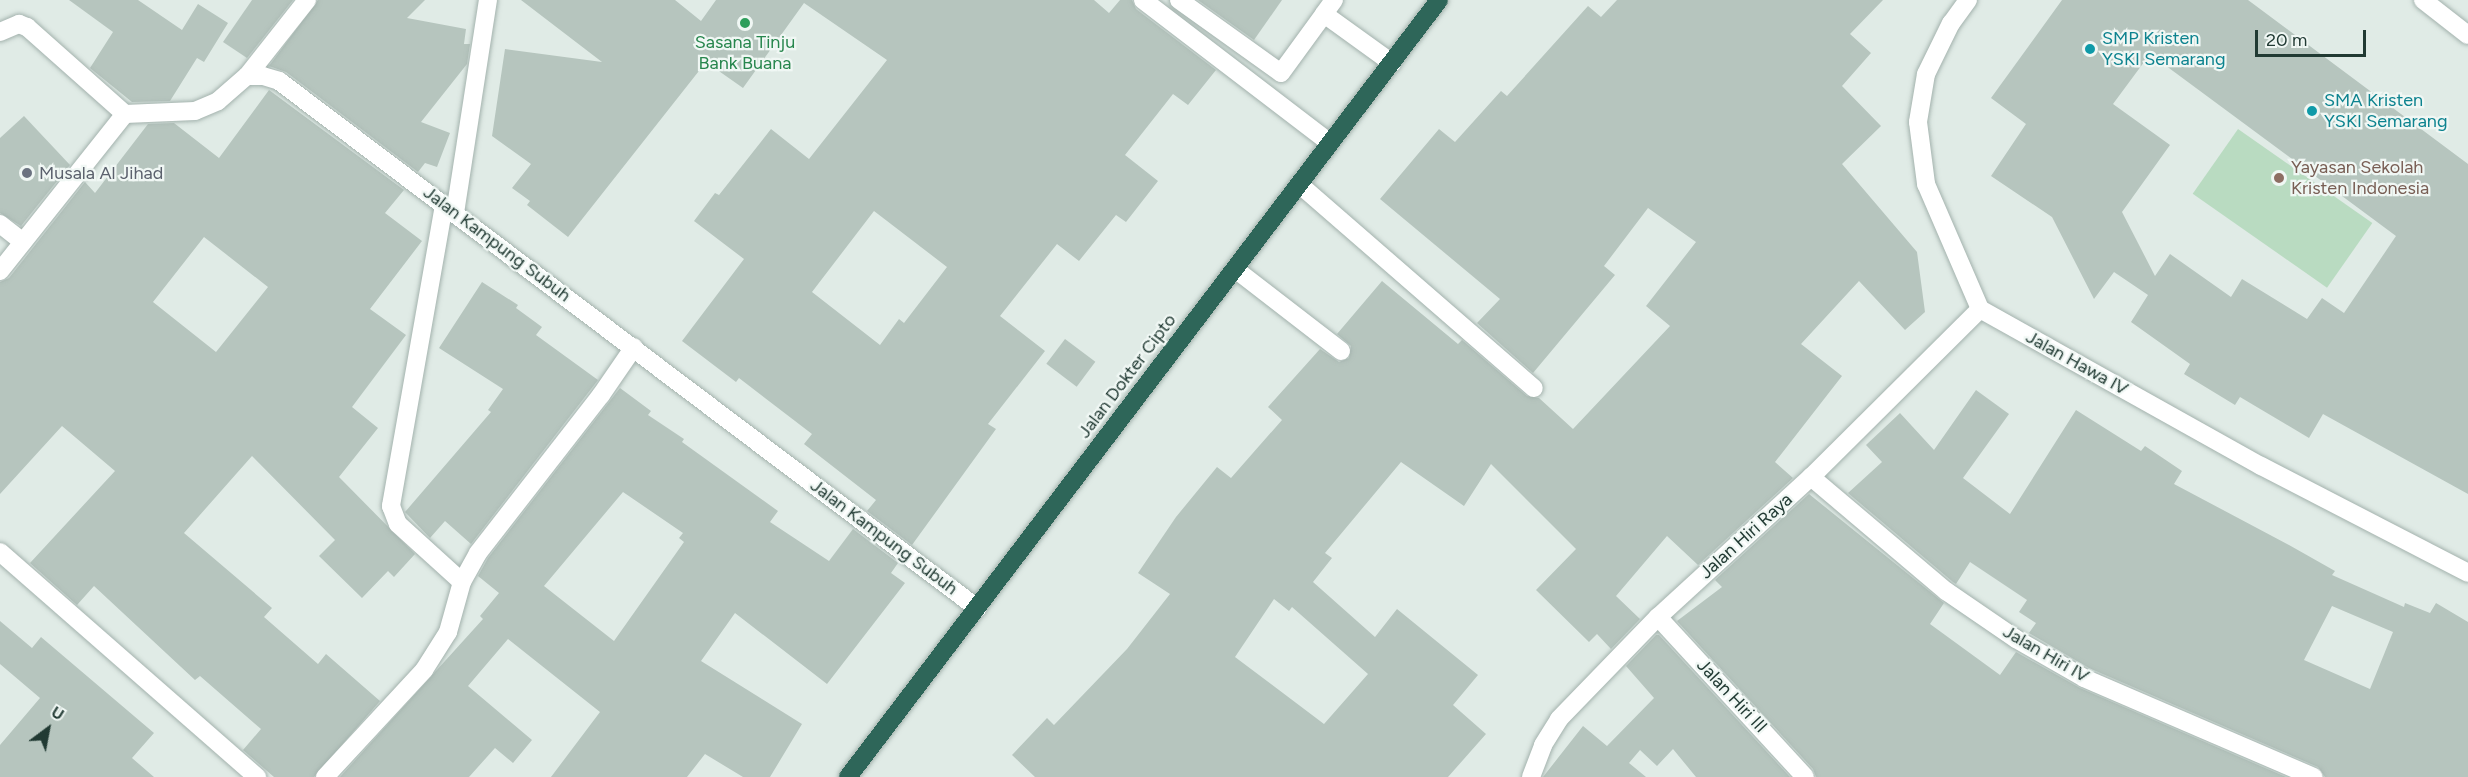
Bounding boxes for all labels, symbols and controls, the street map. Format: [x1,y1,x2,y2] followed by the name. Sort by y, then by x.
[738,16,752,30] marker: Sasana Tinju Bank Buana
[2258,18,2369,56] scale bar
[2102,28,2225,70] place label: SMP Kristen YSKI Semarang
[2266,29,2307,51] text: 20 m
[695,32,795,74] place label: Sasana Tinju Bank Buana
[2083,42,2097,56] marker: SMP Kristen YSKI Semarang
[2324,90,2447,132] place label: SMA Kristen YSKI Semarang
[2305,104,2319,118] marker: SMA Kristen YSKI Semarang
[2291,157,2429,200] place label: Yayasan Sekolah Kristen Indonesia
[39,162,163,184] place label: Musala Al Jihad
[20,166,34,180] marker: Musala Al Jihad
[2272,171,2286,185] marker: Yayasan Sekolah Kristen Indonesia
[419,182,575,306] street label: Jalan Kampung Subuh
[1073,310,1181,442] street label: Jalan Dokter Cipto
[2022,326,2132,400] street label: Jalan Hawa IV
[806,475,962,599] street label: Jalan Kampung Subuh
[1695,489,1797,583] street label: Jalan Hiri Raya
[1999,621,2093,687] street label: Jalan Hiri IV
[1692,655,1772,737] street label: Jalan Hiri III
[18,699,78,759] north arrow
[48,702,68,724] text: U

